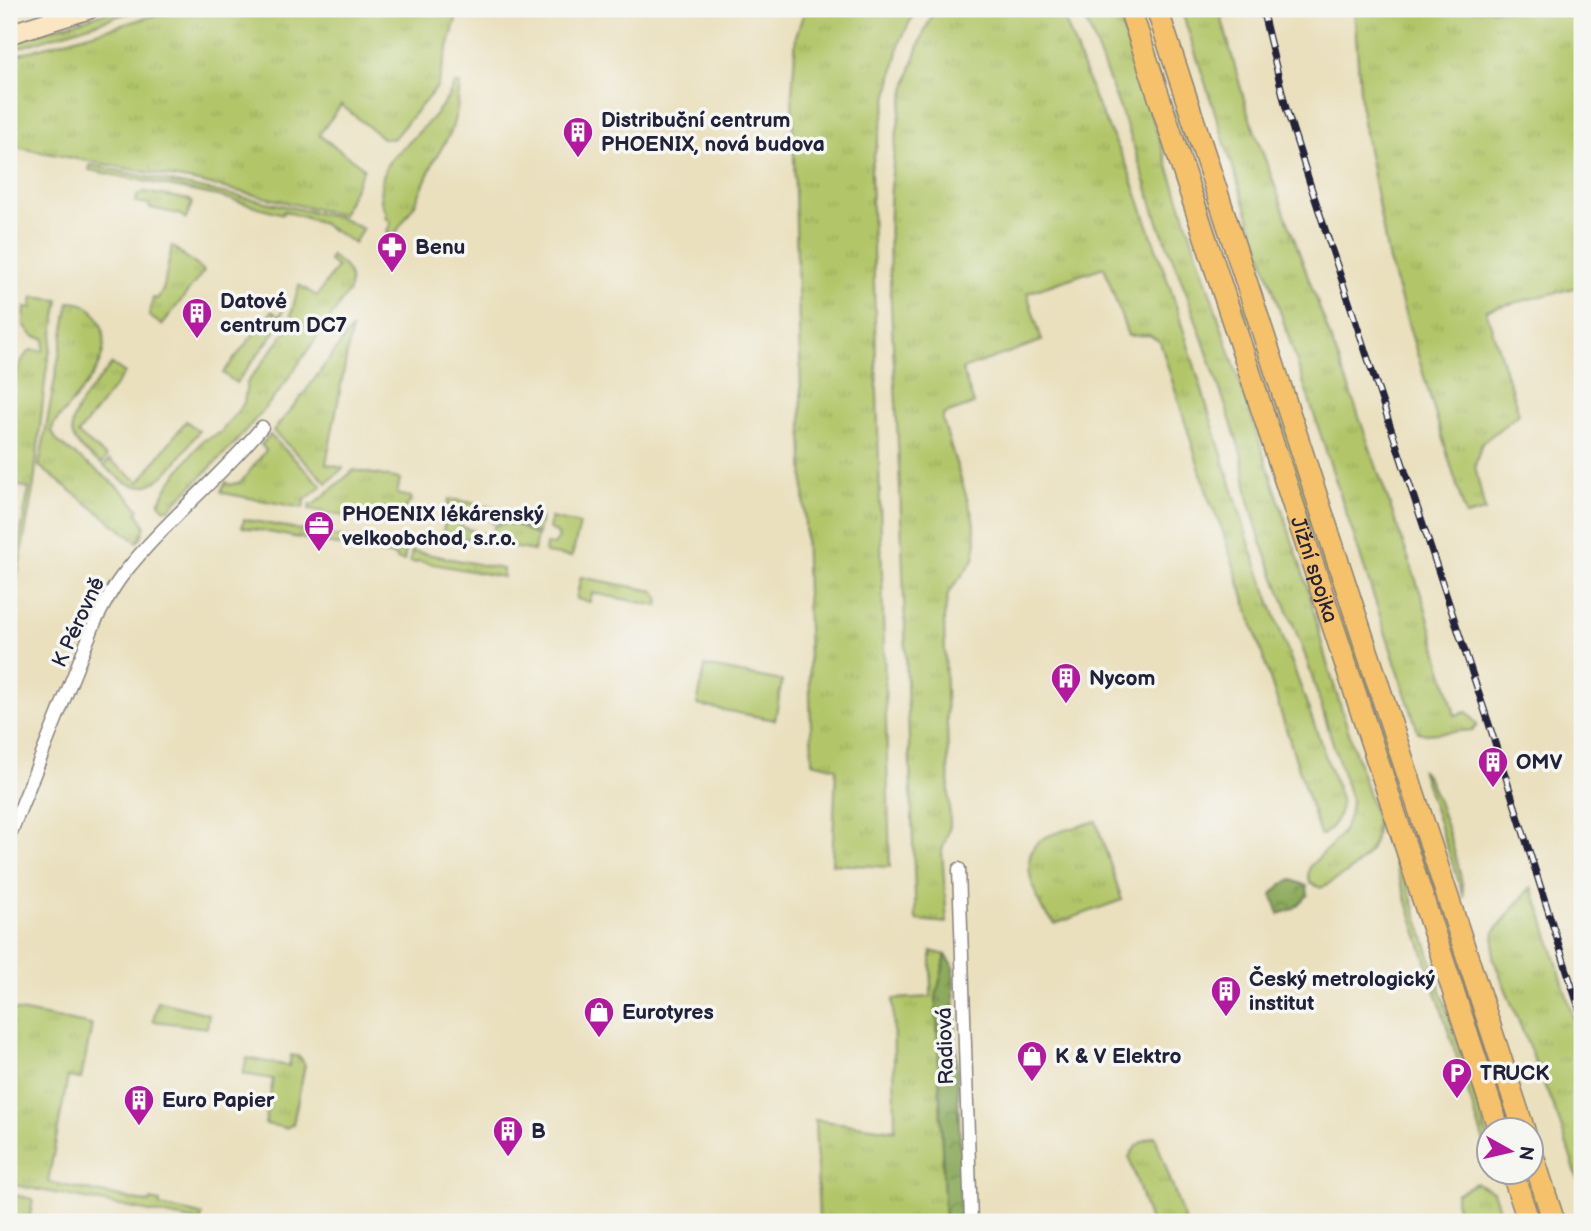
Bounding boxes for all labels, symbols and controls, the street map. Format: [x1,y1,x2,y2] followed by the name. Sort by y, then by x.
[601,108,825,157] place label: Distribuční centrum PHOENIX, nová budova
[561,115,595,159] building icon: Distribuční centrum PHOENIX, nová budova
[375,230,409,274] pharmacy icon: Benu
[415,235,465,260] place label: Benu
[220,289,348,338] place label: Datové centrum DC7
[180,296,214,340] building icon: Datové centrum DC7
[341,502,544,551] place label: PHOENIX lékárenský velkoobchod, s.r.o.
[302,509,336,553] office icon: PHOENIX lékárenský velkoobchod, s.r.o.
[1285,513,1343,626] street label: Jižní spojka
[47,573,110,671] street label: K Pérovně
[1049,661,1083,705] building icon: Nycom
[1089,666,1156,691] place label: Nycom
[1476,745,1510,789] building icon: OMV
[1516,750,1562,775] place label: OMV
[1249,966,1435,1016] place label: Český metrologický institut
[1209,974,1243,1018] building icon: Český metrologický institut
[582,995,616,1039] shop icon: Eurotyres
[622,1000,714,1025] place label: Eurotyres
[932,1007,959,1085] street label: Radiová
[1015,1039,1049,1083] shop icon: K & V Elektro
[1055,1044,1181,1069] place label: K & V Elektro
[1440,1056,1474,1100] parking icon: TRUCK
[1480,1061,1550,1086] place label: TRUCK
[122,1083,156,1127] building icon: Euro Papier
[162,1088,275,1113] place label: Euro Papier
[491,1114,525,1158] building icon: B
[1476,1116,1546,1186] north arrow
[531,1119,546,1144] place label: B
[1513,1144,1538,1162] text: N

